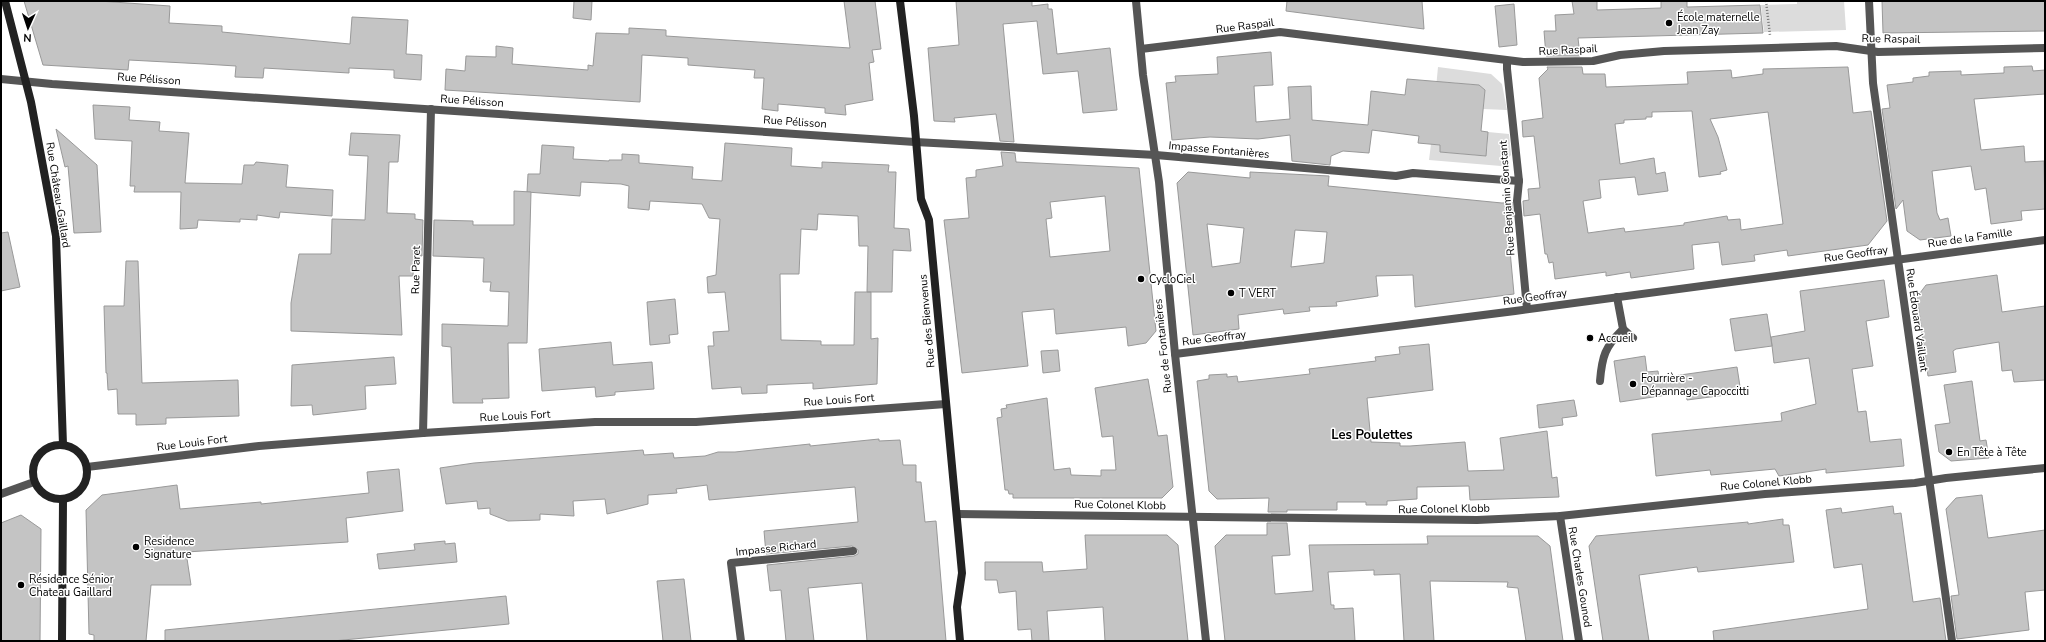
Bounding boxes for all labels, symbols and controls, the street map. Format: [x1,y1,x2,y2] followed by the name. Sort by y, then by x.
[8,8,48,48] north arrow
[1676,9,1760,38] place label: École maternelle Jean Zay
[1215,15,1276,37] street label: Rue Raspail
[1664,18,1674,28] marker: École maternelle Jean Zay
[23,30,32,45] text: N
[1862,31,1921,47] street label: Rue Raspail
[1538,41,1598,59] street label: Rue Raspail
[117,69,181,89] street label: Rue Pélisson
[440,91,504,111] street label: Rue Pélisson
[763,112,827,132] street label: Rue Pélisson
[1168,138,1270,162] street label: Impasse Fontanières
[1495,140,1519,256] street label: Rue Benjamin Constant
[42,141,74,249] street label: Rue Château-Gaillard
[1927,225,2013,251] street label: Rue de la Famille
[1823,242,1889,266] street label: Rue Geoffray
[408,246,424,294] street label: Rue Paret
[1902,267,1933,373] street label: Rue Édouard Vaillant
[1149,272,1196,287] place label: CycloCiel
[915,274,939,368] street label: Rue des Bienvenus
[1136,274,1146,284] marker: CycloCiel
[1502,285,1568,309] street label: Rue Geoffray
[1239,286,1277,301] place label: T VERT
[1226,288,1236,298] marker: T VERT
[1151,298,1175,394] street label: Rue de Fontanières
[1181,327,1247,349] street label: Rue Geoffray
[1598,331,1635,346] place label: Accueil
[1585,333,1595,343] marker: Accueil
[1641,371,1749,399] place label: Fourrière - Dépannage Capoccitti
[1628,379,1638,389] marker: Fourrière - Dépannage Capoccitti
[803,390,875,410] street label: Rue Louis Fort
[479,407,551,425] street label: Rue Louis Fort
[1331,426,1413,444] district label: Les Poulettes
[156,431,228,455] street label: Rue Louis Fort
[1957,445,2027,460] place label: En Tête à Tête
[1944,447,1954,457] marker: En Tête à Tête
[1720,472,1812,494] street label: Rue Colonel Klobb
[1074,497,1166,513] street label: Rue Colonel Klobb
[1398,501,1490,517] street label: Rue Colonel Klobb
[1565,526,1595,628] street label: Rue Charles Gounod
[144,534,194,562] place label: Residence Signature
[735,536,817,560] street label: Impasse Richard
[131,542,141,552] marker: Residence Signature
[29,572,114,600] place label: Résidence Sénior Chateau Gaillard
[16,580,26,590] marker: Résidence Sénior Chateau Gaillard

